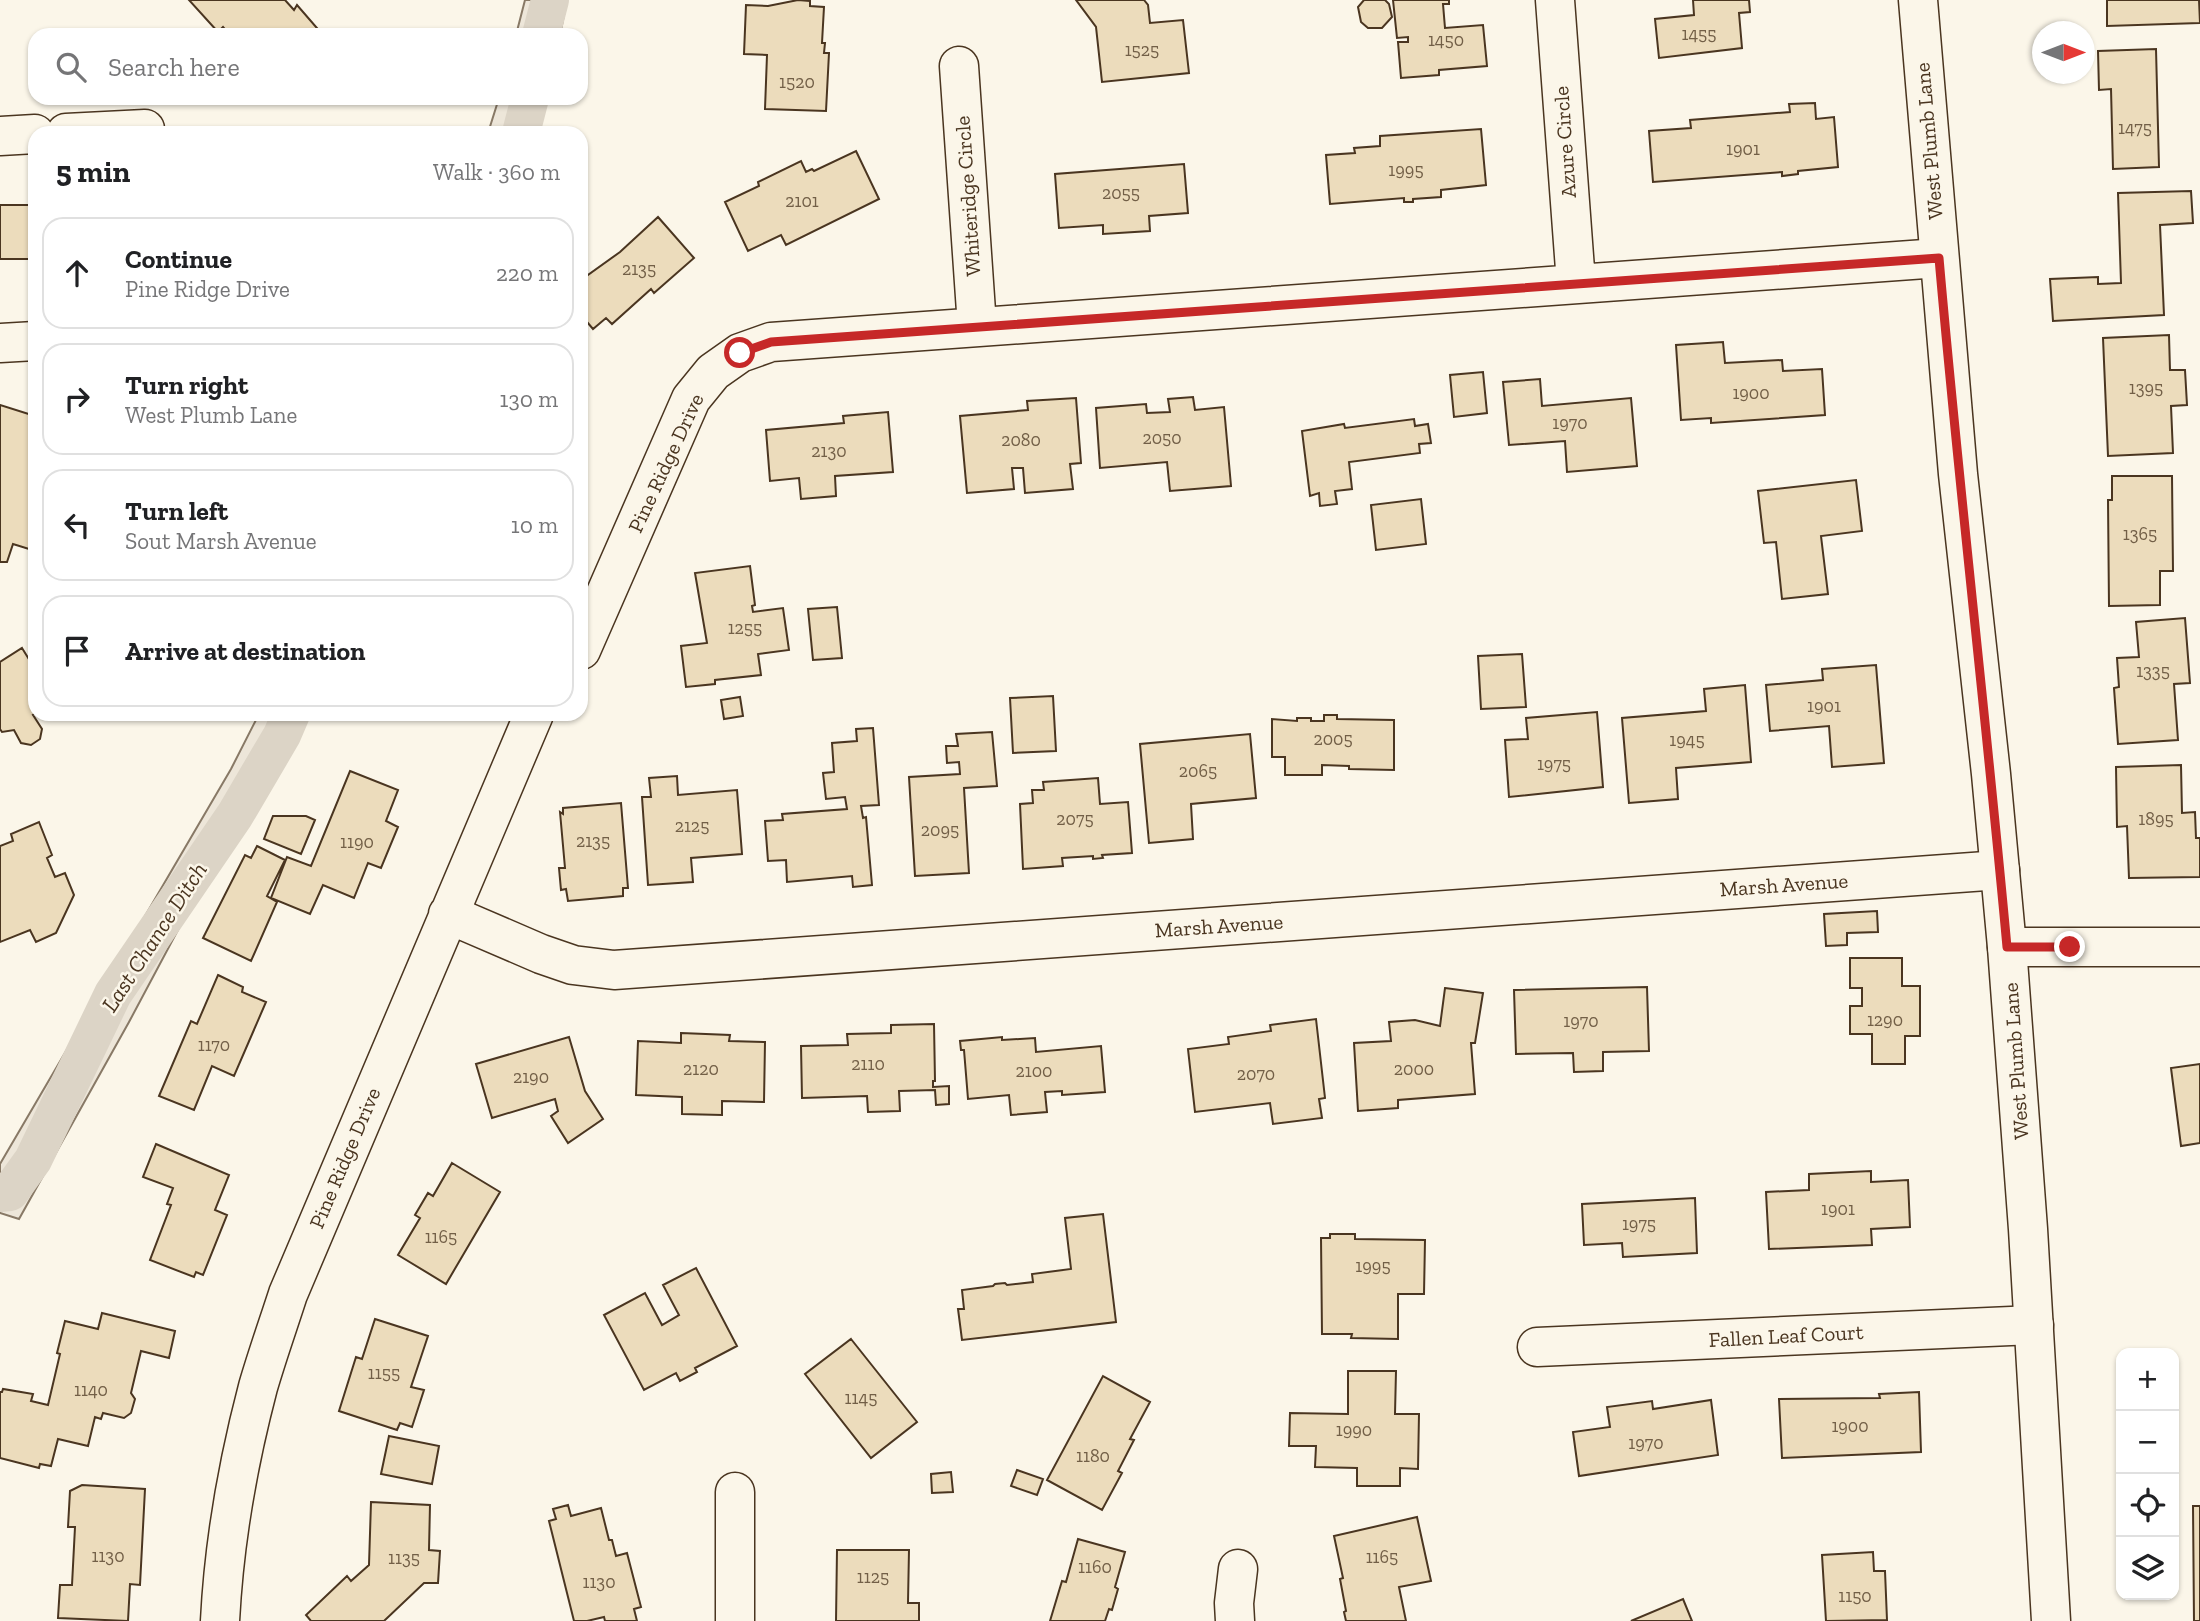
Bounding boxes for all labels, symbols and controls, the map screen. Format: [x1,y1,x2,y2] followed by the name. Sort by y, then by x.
[2032,21,2095,84] north arrow
[1681,23,1717,45] house number: 1455
[28,28,588,105] search box
[1428,29,1464,51] house number: 1450
[1125,39,1159,61] house number: 1525
[52,48,90,86] icon: search
[108,51,240,83] text: Search here
[1909,61,1948,220] street label: West Plumb Lane
[779,71,815,93] house number: 1520
[1548,85,1581,199] street label: Azure Circle
[949,115,986,277] street label: Whiteridge Circle
[2118,117,2152,139] house number: 1475
[1726,138,1760,160] house number: 1901
[56,154,130,190] text: 5 min
[433,158,560,186] text: Walk · 360 m
[1388,159,1424,181] house number: 1995
[1102,182,1140,204] house number: 2055
[785,190,819,212] house number: 2101
[125,243,232,275] text: Continue
[58,254,96,292] icon: ahead
[622,258,656,280] house number: 2135
[496,259,558,287] text: 220 m
[125,275,290,303] text: Pine Ridge Drive
[724,337,755,368] route start
[125,369,248,401] text: Turn right
[2129,377,2163,399] house number: 1395
[58,380,96,418] icon: right
[1732,382,1770,404] house number: 1900
[500,385,558,413] text: 130 m
[622,389,709,536] street label: Pine Ridge Drive
[125,401,297,429] text: West Plumb Lane
[1552,412,1588,434] house number: 1970
[1142,427,1182,449] house number: 2050
[1001,429,1041,451] house number: 2080
[811,440,847,462] house number: 2130
[125,495,228,527] text: Turn left
[58,506,96,544] icon: left
[511,511,558,539] text: 10 m
[2123,523,2157,545] house number: 1365
[125,527,317,555] text: Sout Marsh Avenue
[728,617,762,639] house number: 1255
[58,632,96,670] icon: arrive
[125,635,365,667] text: Arrive at destination
[2136,660,2170,682] house number: 1335
[1807,695,1841,717] house number: 1901
[1313,728,1353,750] house number: 2005
[1669,729,1705,751] house number: 1945
[1537,753,1571,775] house number: 1975
[1179,760,1217,782] house number: 2065
[1056,808,1094,830] house number: 2075
[2138,808,2174,830] house number: 1895
[675,815,709,837] house number: 2125
[921,819,959,841] house number: 2095
[576,830,610,852] house number: 2135
[340,831,374,853] house number: 1190
[95,857,213,1017] water label: Last Chance Ditch
[1719,868,1849,901] street label: Marsh Avenue
[1154,909,1284,942] street label: Marsh Avenue
[2054,931,2085,962] route end
[1998,982,2033,1140] street label: West Plumb Lane
[1867,1009,1903,1031] house number: 1290
[1563,1010,1599,1032] house number: 1970
[198,1034,230,1056] house number: 1170
[851,1053,885,1075] house number: 2110
[683,1058,719,1080] house number: 2120
[1394,1058,1434,1080] house number: 2000
[1016,1060,1052,1082] house number: 2100
[1237,1063,1275,1085] house number: 2070
[513,1066,549,1088] house number: 2190
[304,1084,386,1232] street label: Pine Ridge Drive
[1821,1198,1855,1220] house number: 1901
[1622,1213,1656,1235] house number: 1975
[425,1226,457,1248] house number: 1165
[1355,1255,1391,1277] house number: 1995
[1708,1319,1864,1352] street label: Fallen Leaf Court
[2116,1348,2179,1600] map controls
[2116,1348,2179,1411] button: +
[368,1362,400,1384] house number: 1155
[74,1379,108,1401] house number: 1140
[845,1387,877,1409] house number: 1145
[2116,1411,2179,1474] button: −
[1831,1415,1869,1437] house number: 1900
[1336,1419,1372,1441] house number: 1990
[1628,1432,1664,1454] house number: 1970
[1076,1445,1110,1467] house number: 1180
[2116,1474,2179,1537] button: locate
[2116,1537,2179,1600] button: layers
[91,1545,125,1567] house number: 1130
[1366,1546,1398,1568] house number: 1165
[388,1547,420,1569] house number: 1135
[1078,1556,1112,1578] house number: 1160
[857,1566,889,1588] house number: 1125
[582,1571,616,1593] house number: 1130
[1838,1585,1872,1607] house number: 1150

